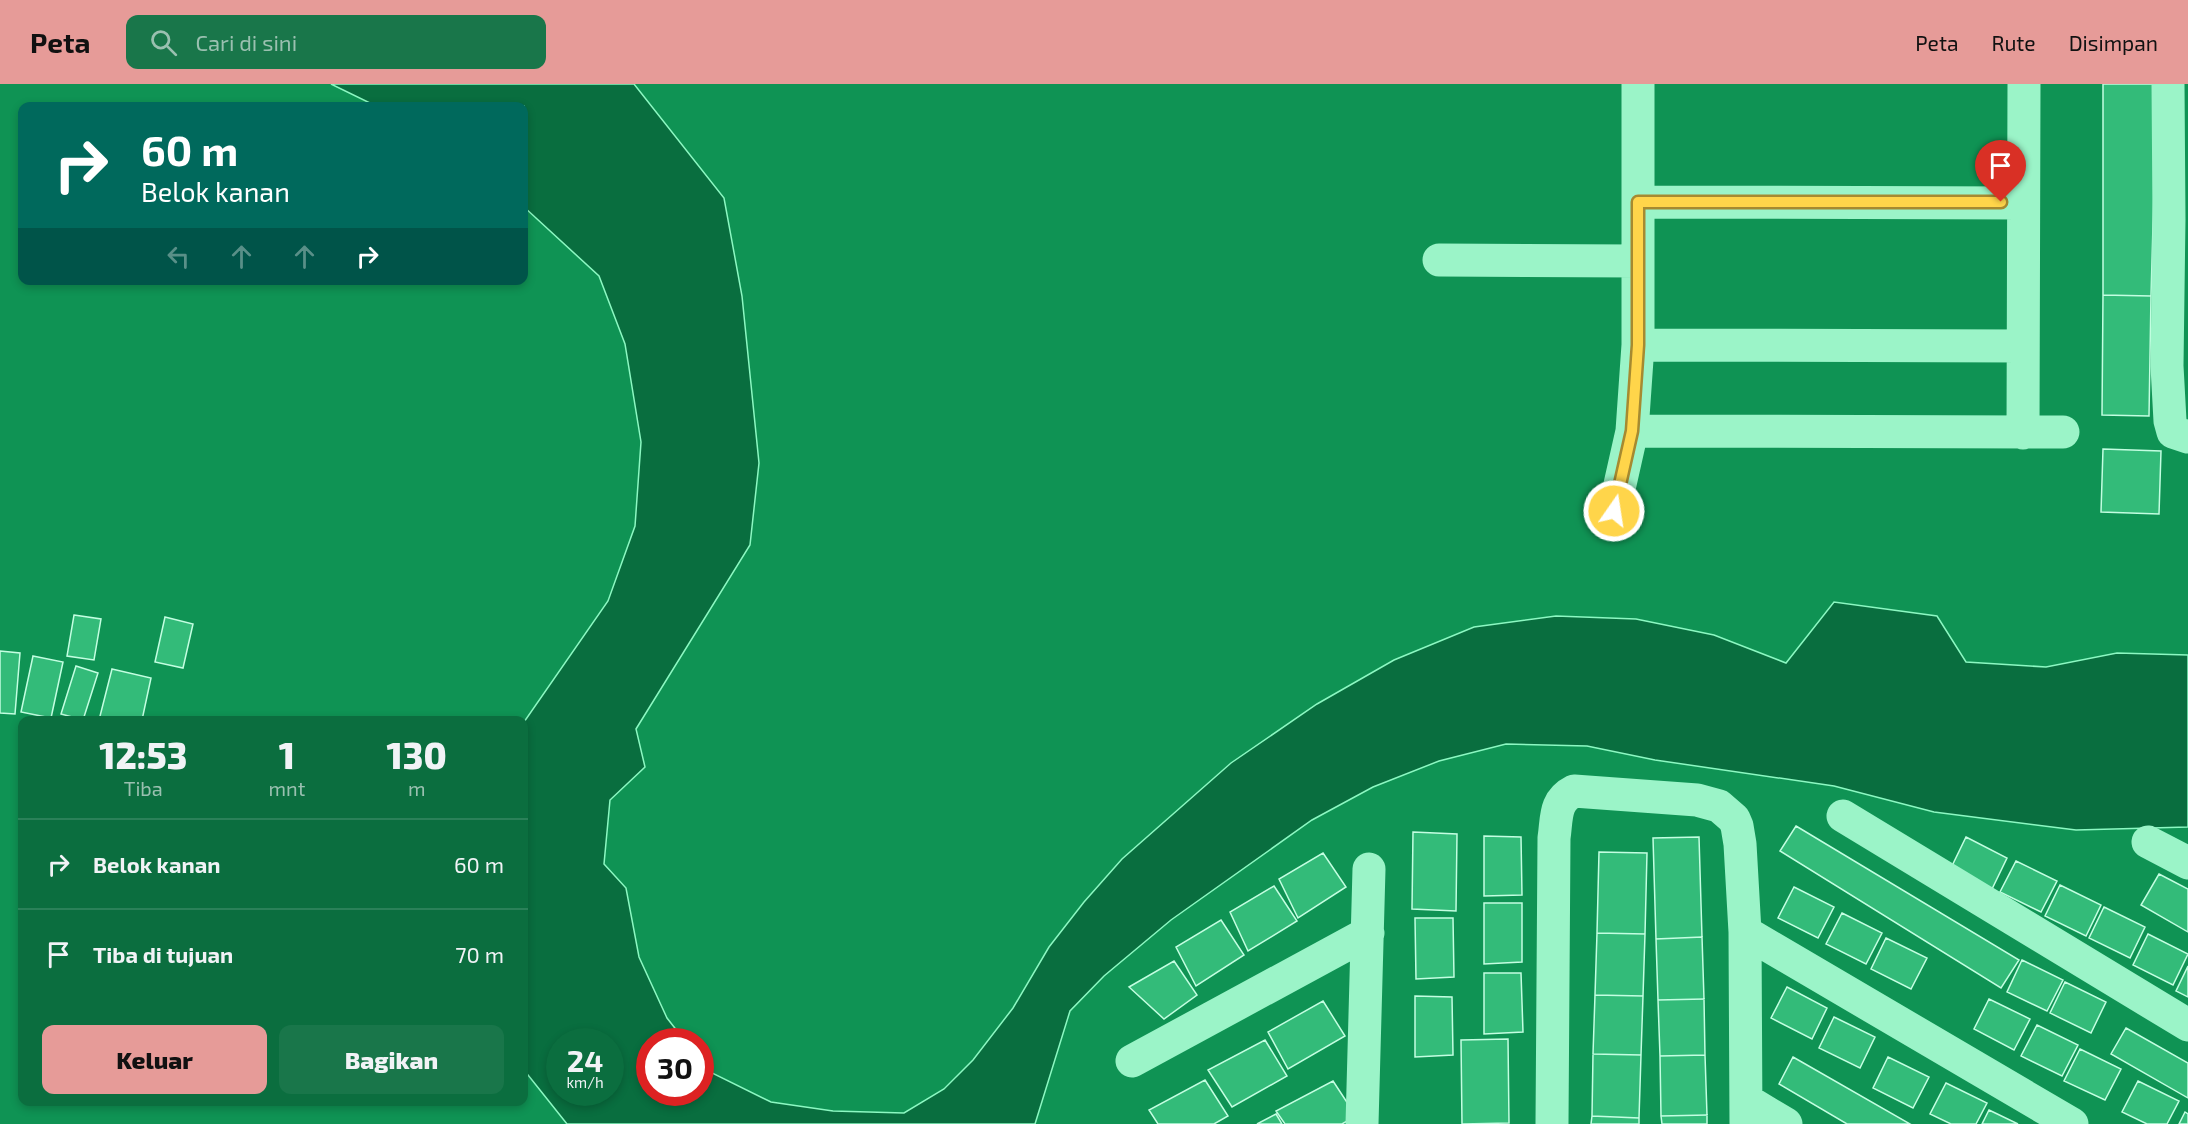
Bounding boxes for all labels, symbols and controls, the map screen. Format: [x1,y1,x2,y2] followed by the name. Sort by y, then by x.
[126,15,546,69] search box
[30,25,90,59] text: Peta
[147,26,180,59] icon: search
[195,29,297,55] text: Cari di sini
[1915,30,1958,55] text: Peta
[1991,30,2036,55] text: Rute
[2069,30,2158,55] text: Disimpan
[141,124,238,174] text: 60 m
[42,126,120,204] icon: right
[1975,140,2026,202] pin
[1984,149,2017,182] icon: arrive
[141,175,290,207] text: Belok kanan
[162,240,195,273] icon: left
[225,240,258,273] icon: ahead
[288,240,321,273] icon: ahead
[351,240,384,273] icon: right
[1582,479,1646,543] position arrow
[99,733,187,776] text: 12:53
[279,733,295,776] text: 1
[387,733,447,776] text: 130
[124,776,163,800] text: Tiba
[269,776,305,800] text: mnt
[408,776,425,800] text: m
[42,848,75,881] icon: right
[93,851,220,877] text: Belok kanan
[454,851,504,877] text: 60 m
[42,938,75,971] icon: arrive
[93,941,233,967] text: Tiba di tujuan
[455,941,504,967] text: 70 m
[42,1025,267,1094] button: Keluar
[279,1025,504,1094] button: Bagikan
[636,1028,714,1106] speed limit sign: 30
[567,1042,603,1078] text: 24
[566,1073,604,1091] text: km/h

